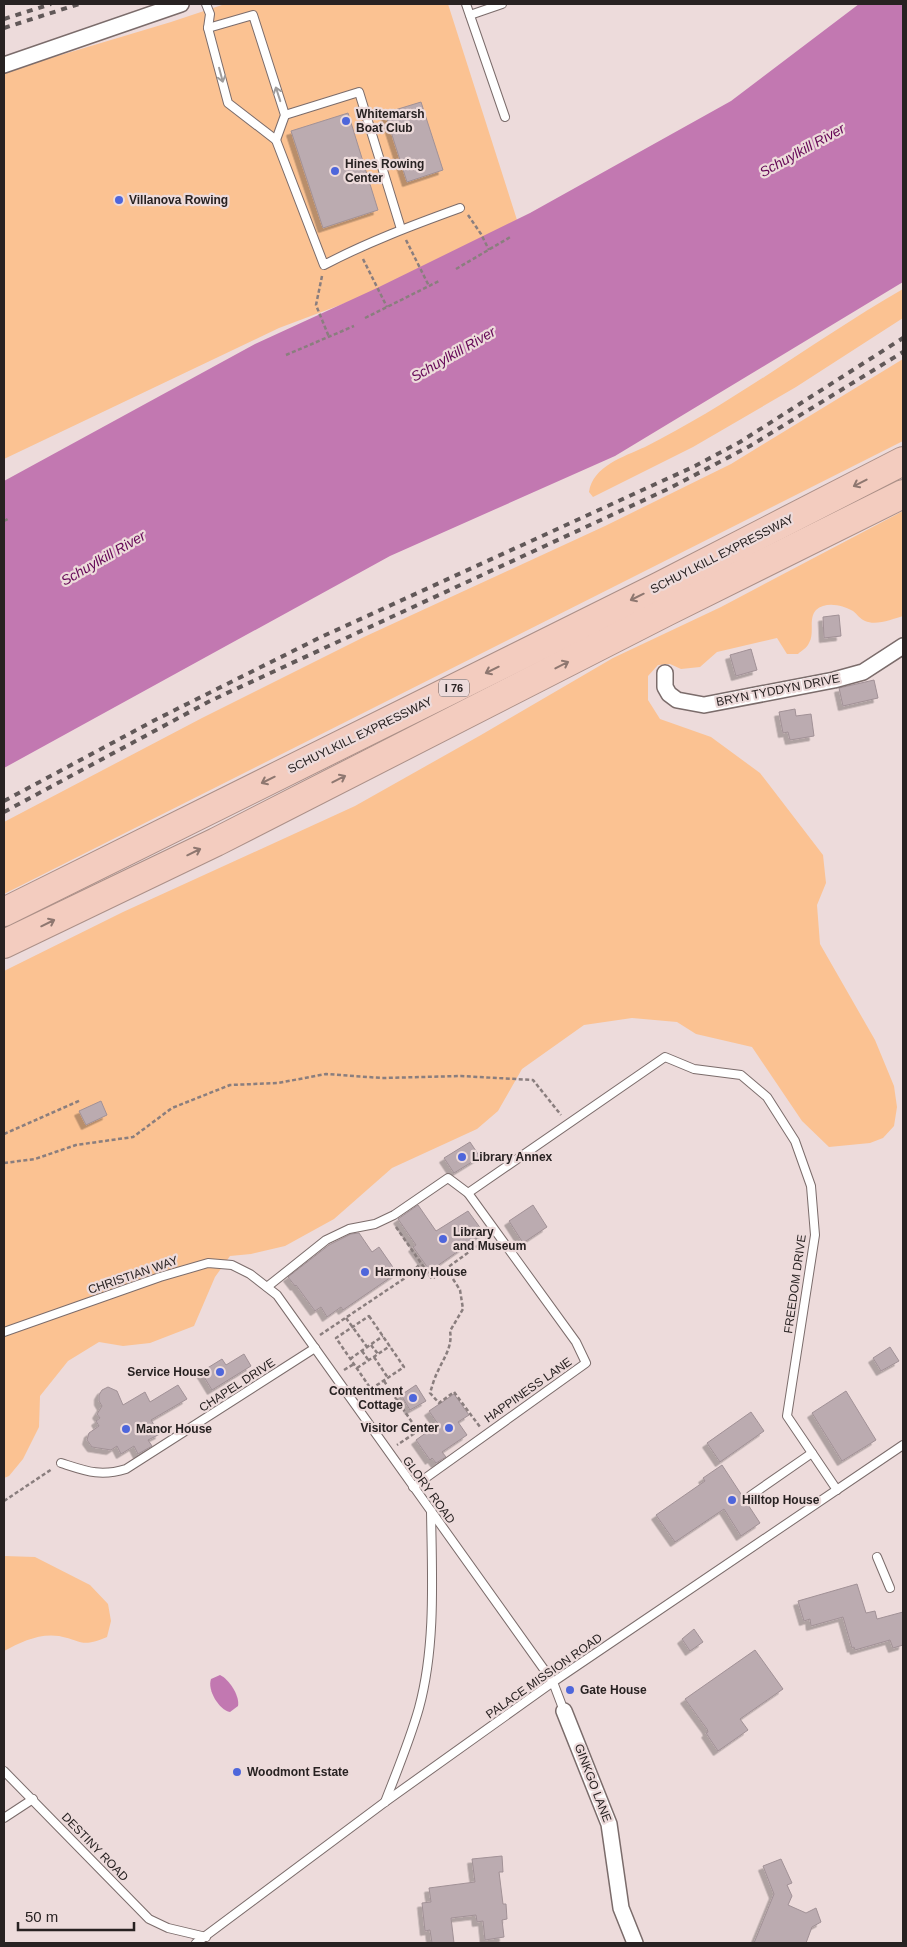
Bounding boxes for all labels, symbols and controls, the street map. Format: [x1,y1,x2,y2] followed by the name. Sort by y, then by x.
[216,67,226,83] one-way arrow
[273,86,283,102] one-way arrow
[356,107,425,135] place label: Whitemarsh Boat Club
[340,115,352,127] marker: Whitemarsh Boat Club
[757,119,849,180] water label: Schuylkill River
[345,157,424,185] place label: Hines Rowing Center
[329,165,341,177] marker: Hines Rowing Center
[129,193,228,207] place label: Villanova Rowing
[113,194,125,206] marker: Villanova Rowing
[408,323,499,385] water label: Schuylkill River
[853,479,868,488] one-way arrow
[648,512,796,596] street label: SCHUYLKILL EXPRESSWAY
[58,527,149,589] water label: Schuylkill River
[630,593,645,603] one-way arrow
[554,660,569,670] one-way arrow
[485,665,500,675] one-way arrow
[715,671,841,709] street label: BRYN TYDDYN DRIVE
[439,680,469,696] road number: I 76
[285,694,435,776] street label: SCHUYLKILL EXPRESSWAY
[331,774,346,783] one-way arrow
[261,776,276,786] one-way arrow
[186,847,201,857] one-way arrow
[40,918,55,927] one-way arrow
[472,1150,553,1164] place label: Library Annex
[456,1151,468,1163] marker: Library Annex
[453,1225,526,1253] place label: Library and Museum
[437,1233,449,1245] marker: Library and Museum
[781,1234,809,1334] street label: FREEDOM DRIVE
[86,1253,180,1297] street label: CHRISTIAN WAY
[375,1265,467,1279] place label: Harmony House
[359,1266,371,1278] marker: Harmony House
[196,1355,278,1415] street label: CHAPEL DRIVE
[482,1355,574,1425] street label: HAPPINESS LANE
[127,1365,210,1379] place label: Service House
[214,1366,226,1378] marker: Service House
[329,1384,403,1412] place label: Contentment Cottage
[407,1392,419,1404] marker: Contentment Cottage
[361,1421,439,1435] place label: Visitor Center
[136,1422,212,1436] place label: Manor House
[443,1422,455,1434] marker: Visitor Center
[120,1423,132,1435] marker: Manor House
[400,1454,458,1527] street label: GLORY ROAD
[742,1493,820,1507] place label: Hilltop House
[726,1494,738,1506] marker: Hilltop House
[483,1630,605,1721] street label: PALACE MISSION ROAD
[580,1683,647,1697] place label: Gate House
[564,1684,576,1696] marker: Gate House
[572,1742,614,1824] street label: GINKGO LANE
[247,1765,349,1779] place label: Woodmont Estate
[231,1766,243,1778] marker: Woodmont Estate
[59,1810,131,1884] street label: DESTINY ROAD
[18,1900,134,1932] scale bar
[25,1908,58,1925] text: 50 m

